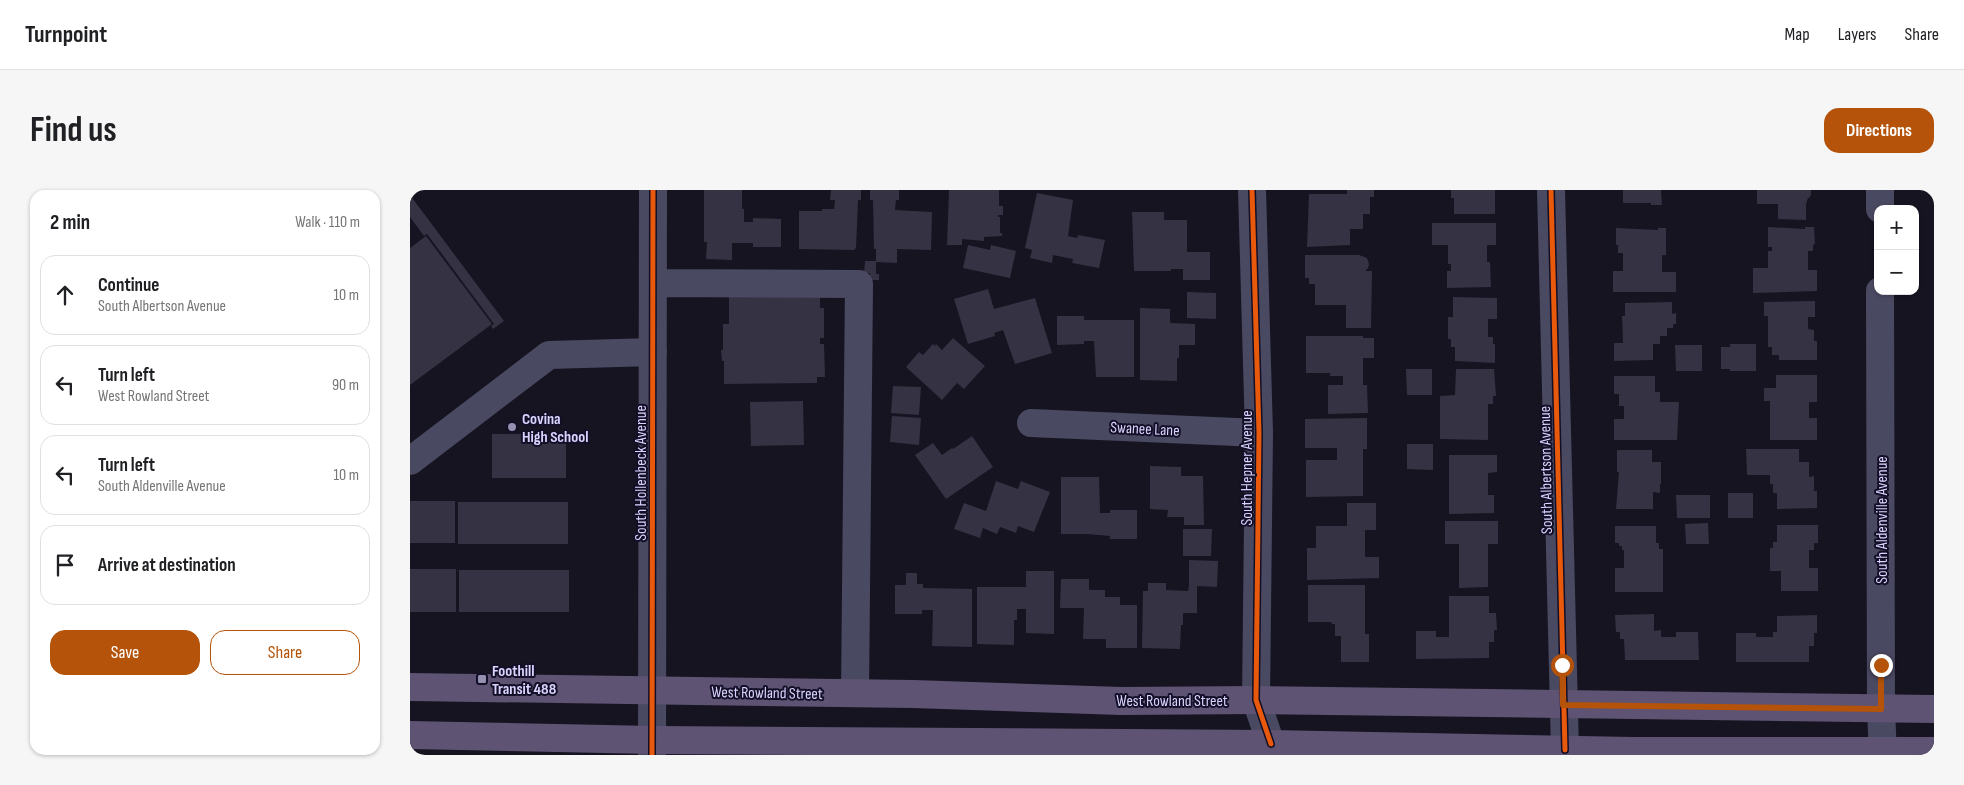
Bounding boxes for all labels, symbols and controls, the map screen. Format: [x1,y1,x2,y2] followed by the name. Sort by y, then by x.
[25,20,107,49] text: Turnpoint
[1785,24,1810,45] text: Map
[1838,24,1877,45] text: Layers
[1905,24,1939,45] text: Share
[1824,108,1934,153] button: Directions
[30,109,117,152] text: Find us
[1874,205,1919,295] map controls
[1874,205,1919,250] button: +
[50,210,90,235] text: 2 min
[295,213,360,232] text: Walk · 110 m
[1874,250,1919,295] button: −
[98,274,159,297] text: Continue
[51,281,79,309] icon: ahead
[333,286,359,305] text: 10 m
[98,297,226,316] text: South Albertson Avenue
[98,364,155,387] text: Turn left
[51,371,79,399] icon: left
[332,376,359,395] text: 90 m
[98,387,209,406] text: West Rowland Street
[632,405,651,541] street label: South Hollenbeck Avenue
[1536,406,1557,534] street label: South Albertson Avenue
[522,410,588,447] place label: Covina High School
[1238,410,1257,526] street label: South Hepner Avenue
[1110,418,1180,441] street label: Swanee Lane
[506,421,518,433] marker: Covina High School
[98,454,155,477] text: Turn left
[1873,456,1892,584] street label: South Aldenville Avenue
[51,461,79,489] icon: left
[333,466,359,485] text: 10 m
[98,477,226,496] text: South Aldenville Avenue
[51,551,79,579] icon: arrive
[98,554,236,577] text: Arrive at destination
[50,630,200,675] button: Save
[210,630,360,675] button: Share
[1551,654,1574,677] route start
[1870,654,1893,677] route end
[492,662,557,699] place label: Foothill Transit 488
[476,673,488,685] marker: Foothill Transit 488
[711,683,823,704] street label: West Rowland Street
[1116,692,1228,711] street label: West Rowland Street

